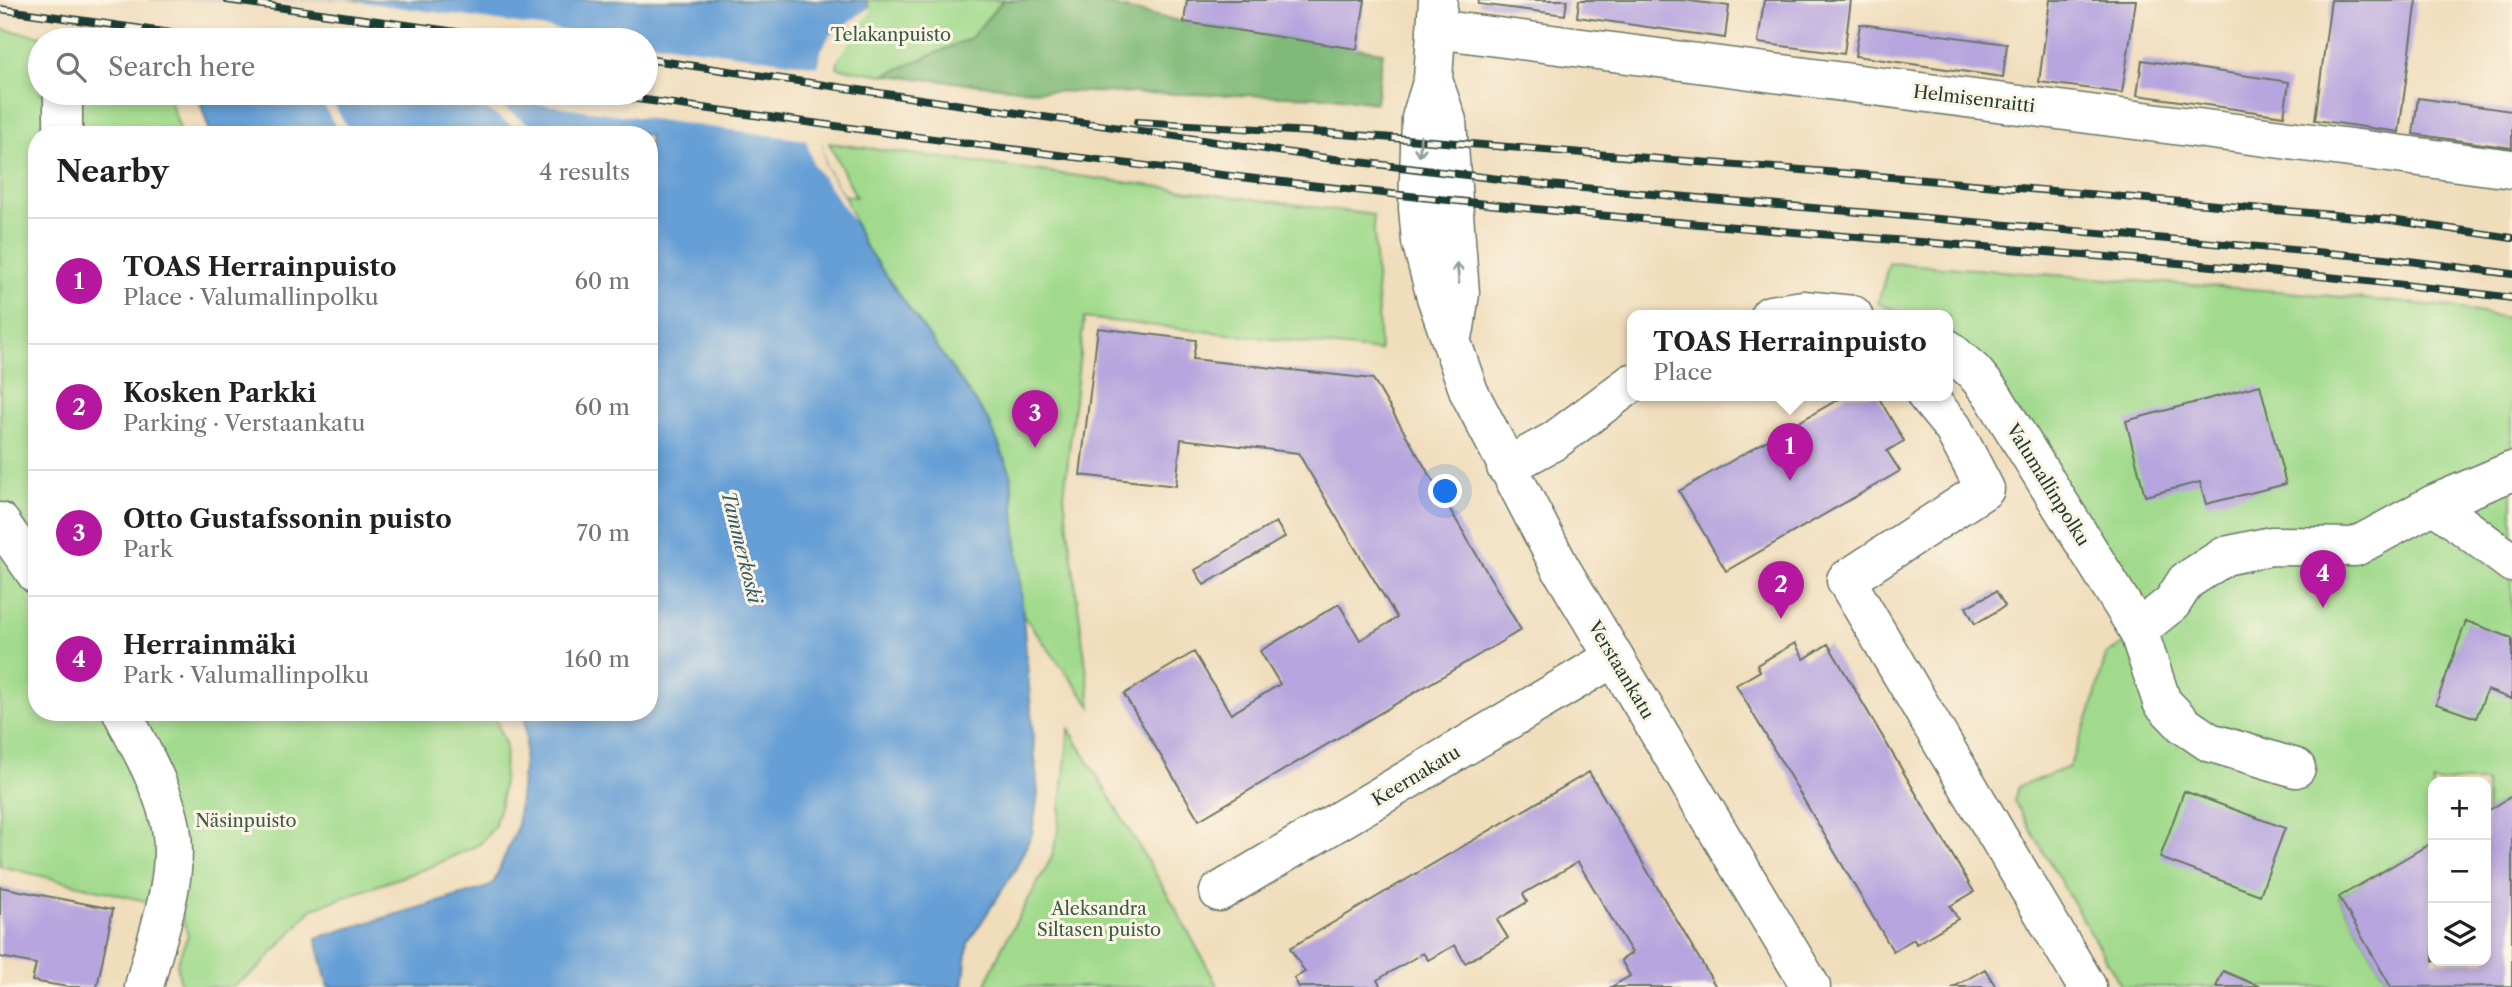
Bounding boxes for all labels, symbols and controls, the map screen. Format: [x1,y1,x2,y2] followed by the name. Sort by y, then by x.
[831,24,951,46] park label: Telakanpuisto
[28,28,658,105] search box
[52,48,90,86] icon: search
[108,51,255,83] text: Search here
[1912,81,2037,117] street label: Helmisenraitti
[1414,134,1427,157] one-way arrow
[56,153,169,190] text: Nearby
[539,158,630,186] text: 4 results
[123,251,396,283] text: TOAS Herrainpuisto
[1451,262,1464,285] one-way arrow
[74,267,84,295] text: 1
[574,267,630,295] text: 60 m
[123,283,379,311] text: Place · Valumallinpolku
[1627,310,1953,401] popup
[1653,326,1927,358] text: TOAS Herrainpuisto
[1653,358,1712,386] text: Place
[123,377,317,409] text: Kosken Parkki
[1012,390,1058,448] pin: 3
[72,393,86,421] text: 2
[574,393,630,421] text: 60 m
[123,409,365,437] text: Parking · Verstaankatu
[2001,419,2094,550] street label: Valumallinpolku
[1767,423,1813,481] pin: 1
[1428,474,1462,508] your location
[716,488,767,607] water label: Tammerkoski
[123,503,452,535] text: Otto Gustafssonin puisto
[73,519,86,547] text: 3
[577,519,630,547] text: 70 m
[123,535,173,563] text: Park
[2300,550,2346,608] pin: 4
[1758,561,1804,619] pin: 2
[1583,616,1659,723] street label: Verstaankatu
[123,629,296,661] text: Herrainmäki
[72,645,86,673] text: 4
[565,645,630,673] text: 160 m
[123,661,369,689] text: Park · Valumallinpolku
[1368,741,1464,811] street label: Keernakatu
[2428,777,2491,966] map controls
[2428,777,2491,840] button: +
[195,810,297,832] park label: Näsinpuisto
[2428,840,2491,903] button: −
[1037,898,1161,941] park label: Aleksandra Siltasen puisto
[2428,903,2491,966] button: layers

